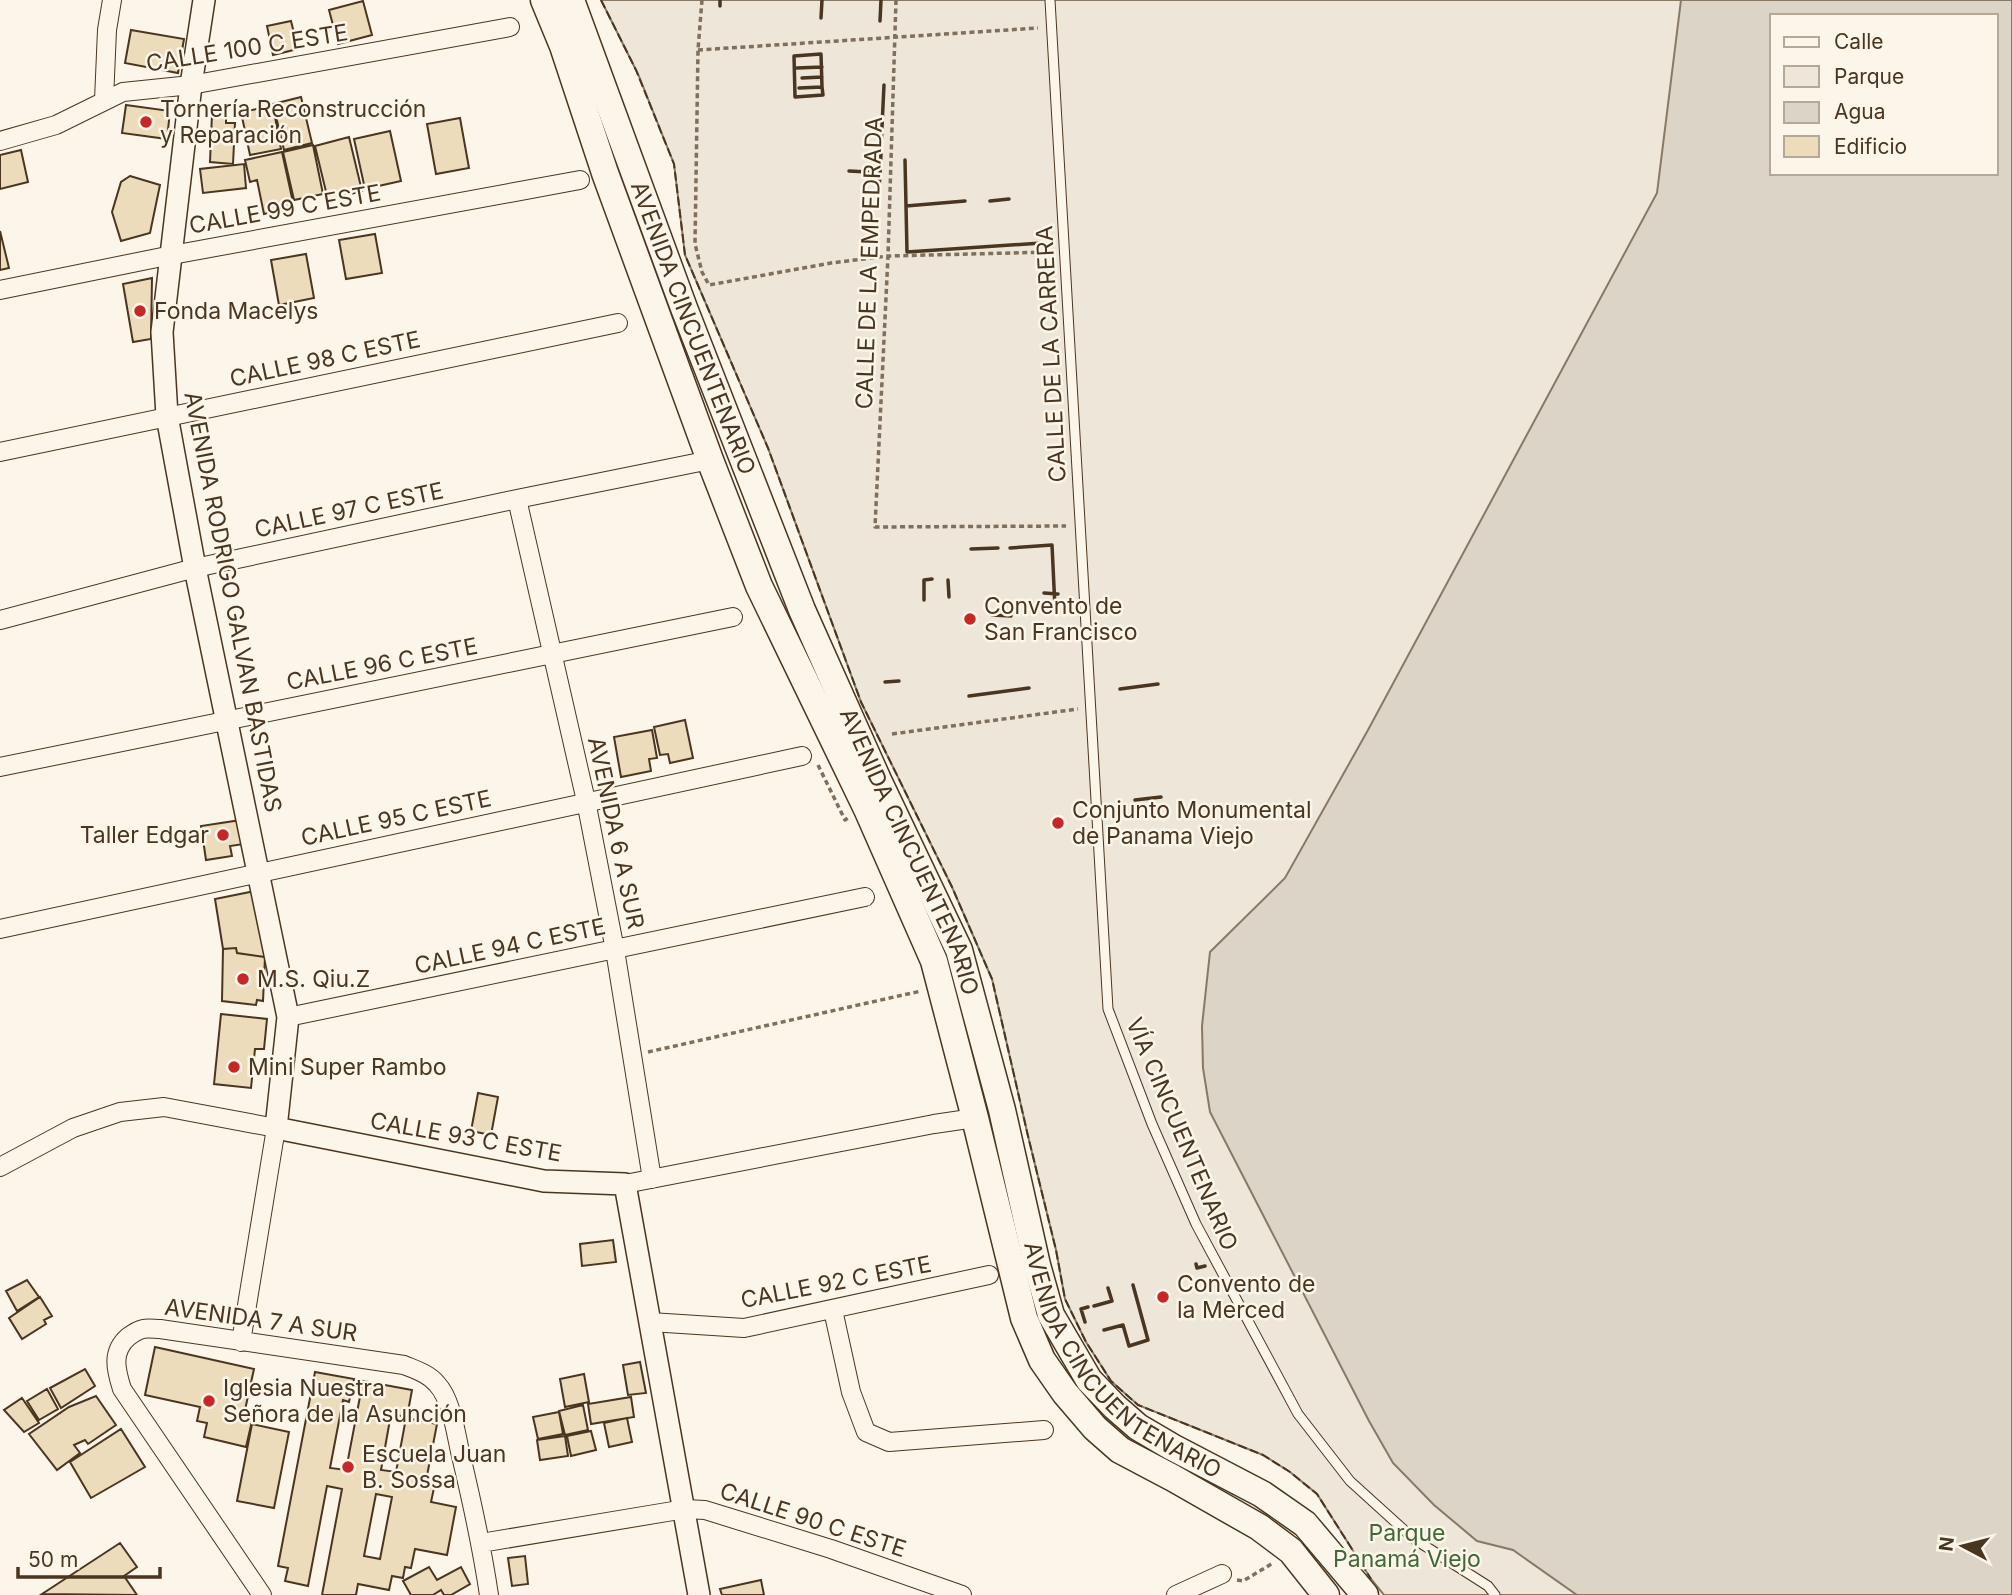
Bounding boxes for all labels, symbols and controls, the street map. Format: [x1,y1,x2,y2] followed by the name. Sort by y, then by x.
[1770,14,1998,175] legend
[144,18,350,78] street label: CALLE 100 C ESTE
[1834,29,1884,54] text: Calle
[1834,64,1904,89] text: Parque
[160,95,426,149] place label: Tornería Reconstrucción y Reparación
[1834,99,1886,124] text: Agua
[138,114,154,130] marker: Tornería Reconstrucción y Reparación
[850,116,888,410] street label: CALLE DE LA EMPEDRADA
[1834,134,1907,159] text: Edificio
[625,177,762,479] street label: AVENIDA CINCUENTENARIO
[187,178,383,240] street label: CALLE 99 C ESTE
[1030,225,1072,483] street label: CALLE DE LA CARRERA
[154,297,319,325] place label: Fonda Macelys
[132,303,148,319] marker: Fonda Macelys
[227,325,423,393] street label: CALLE 98 C ESTE
[178,389,288,815] street label: AVENIDA RODRIGO GALVAN BASTIDAS
[252,476,446,544] street label: CALLE 97 C ESTE
[984,592,1138,646] place label: Convento de San Francisco
[962,611,978,627] marker: Convento de San Francisco
[284,632,480,696] street label: CALLE 96 C ESTE
[834,704,984,998] street label: AVENIDA CINCUENTENARIO
[582,735,650,932] street label: AVENIDA 6 A SUR
[298,784,494,852] street label: CALLE 95 C ESTE
[1072,796,1312,850] place label: Conjunto Monumental de Panama Viejo
[1050,815,1066,831] marker: Conjunto Monumental de Panama Viejo
[80,821,209,849] place label: Taller Edgar
[215,827,231,843] marker: Taller Edgar
[412,912,608,980] street label: CALLE 94 C ESTE
[257,965,370,993] place label: M.S. Qiu.Z
[235,971,251,987] marker: M.S. Qiu.Z
[1120,1013,1244,1255] street label: VÍA CINCUENTENARIO
[248,1053,447,1081] place label: Mini Super Rambo
[226,1059,242,1075] marker: Mini Super Rambo
[368,1106,564,1168] street label: CALLE 93 C ESTE
[1018,1239,1226,1484] street label: AVENIDA CINCUENTENARIO
[738,1250,934,1314] street label: CALLE 92 C ESTE
[1177,1270,1315,1324] place label: Convento de la Merced
[1155,1289,1171,1305] marker: Convento de la Merced
[163,1293,359,1347] street label: AVENIDA 7 A SUR
[223,1374,467,1428] place label: Iglesia Nuestra Señora de la Asunción
[201,1393,217,1409] marker: Iglesia Nuestra Señora de la Asunción
[362,1440,506,1494] place label: Escuela Juan B. Sossa
[340,1459,356,1475] marker: Escuela Juan B. Sossa
[716,1477,910,1563] street label: CALLE 90 C ESTE
[1928,1511,1998,1581] north arrow
[1333,1519,1481,1573] park label: Parque Panamá Viejo
[1934,1535,1959,1553] text: N
[18,1536,159,1580] scale bar
[28,1547,78,1572] text: 50 m

